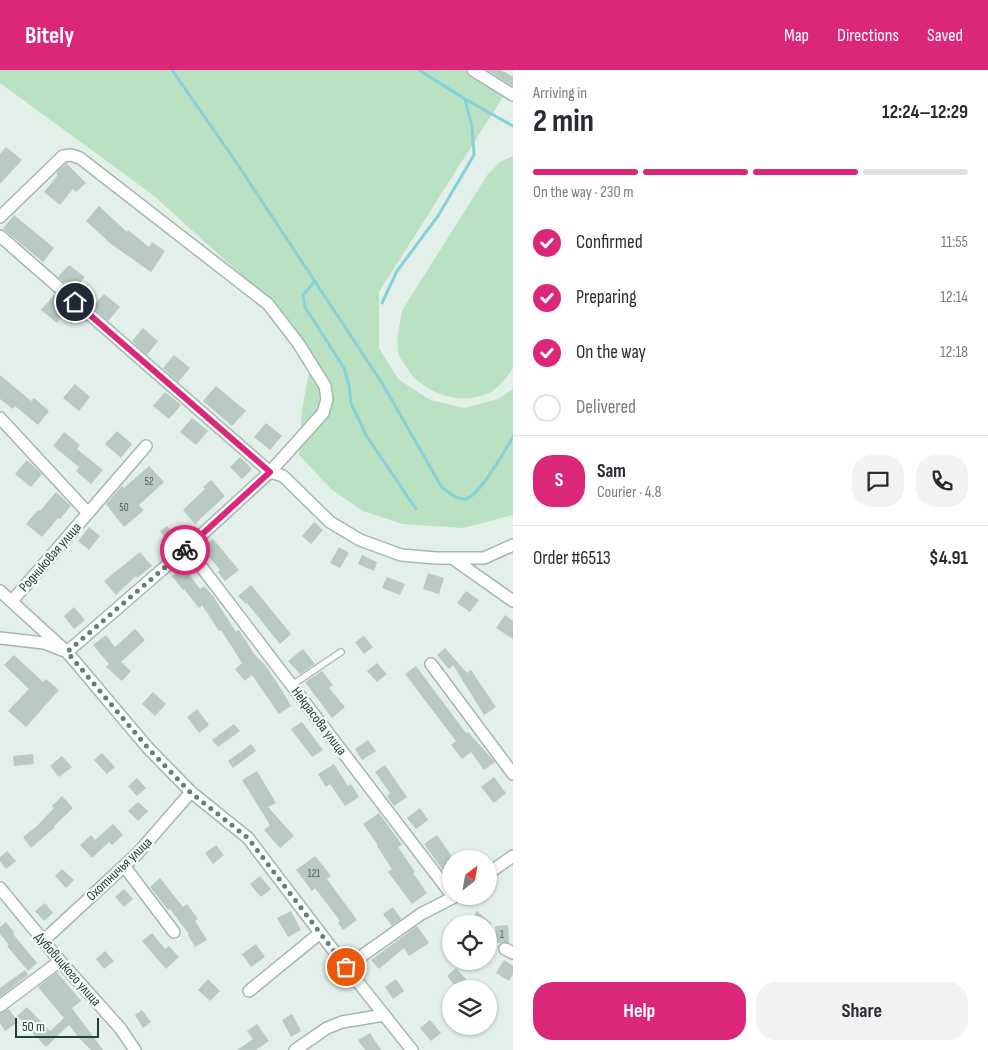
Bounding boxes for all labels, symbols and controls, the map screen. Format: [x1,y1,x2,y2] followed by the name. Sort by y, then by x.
[25,21,74,50] text: Bitely
[784,25,809,46] text: Map
[837,25,899,46] text: Directions
[927,25,963,46] text: Saved
[533,84,587,103] text: Arriving in
[882,101,968,124] text: 12:24–12:29
[533,102,594,141] text: 2 min
[533,183,633,202] text: On the way · 230 m
[533,229,561,257] icon: check
[576,231,643,254] text: Confirmed
[941,233,968,252] text: 11:55
[54,281,96,323] pin
[533,284,561,312] icon: check
[576,286,637,309] text: Preparing
[61,288,89,316] icon: home
[940,288,968,307] text: 12:14
[533,339,561,367] icon: check
[576,341,646,364] text: On the way
[940,343,968,362] text: 12:18
[576,396,636,419] text: Delivered
[852,455,904,507] button: chat
[916,455,968,507] button: phone
[597,460,626,483] text: Sam
[555,469,563,492] text: S
[145,475,154,488] house number: 52
[597,483,661,502] text: Courier · 4.8
[119,501,129,514] house number: 50
[15,519,85,595] street label: Родниковая улица
[160,525,210,575] courier
[171,536,199,564] icon: bike
[533,547,611,570] text: Order #6513
[929,547,968,570] text: $4.91
[288,683,350,759] street label: Некрасова улица
[83,834,155,904] street label: Охотничья улица
[442,850,498,905] north arrow
[442,850,497,1035] map controls
[308,867,320,880] house number: 121
[442,915,497,970] button: locate
[500,928,504,941] house number: 1
[31,929,105,1009] street label: Дубовицкого улица
[325,946,367,988] pin
[332,953,360,981] icon: bag
[442,980,497,1035] button: layers
[533,982,746,1040] button: Help
[756,982,968,1040] button: Share
[15,1015,99,1038] scale bar
[22,1018,45,1035] text: 50 m

